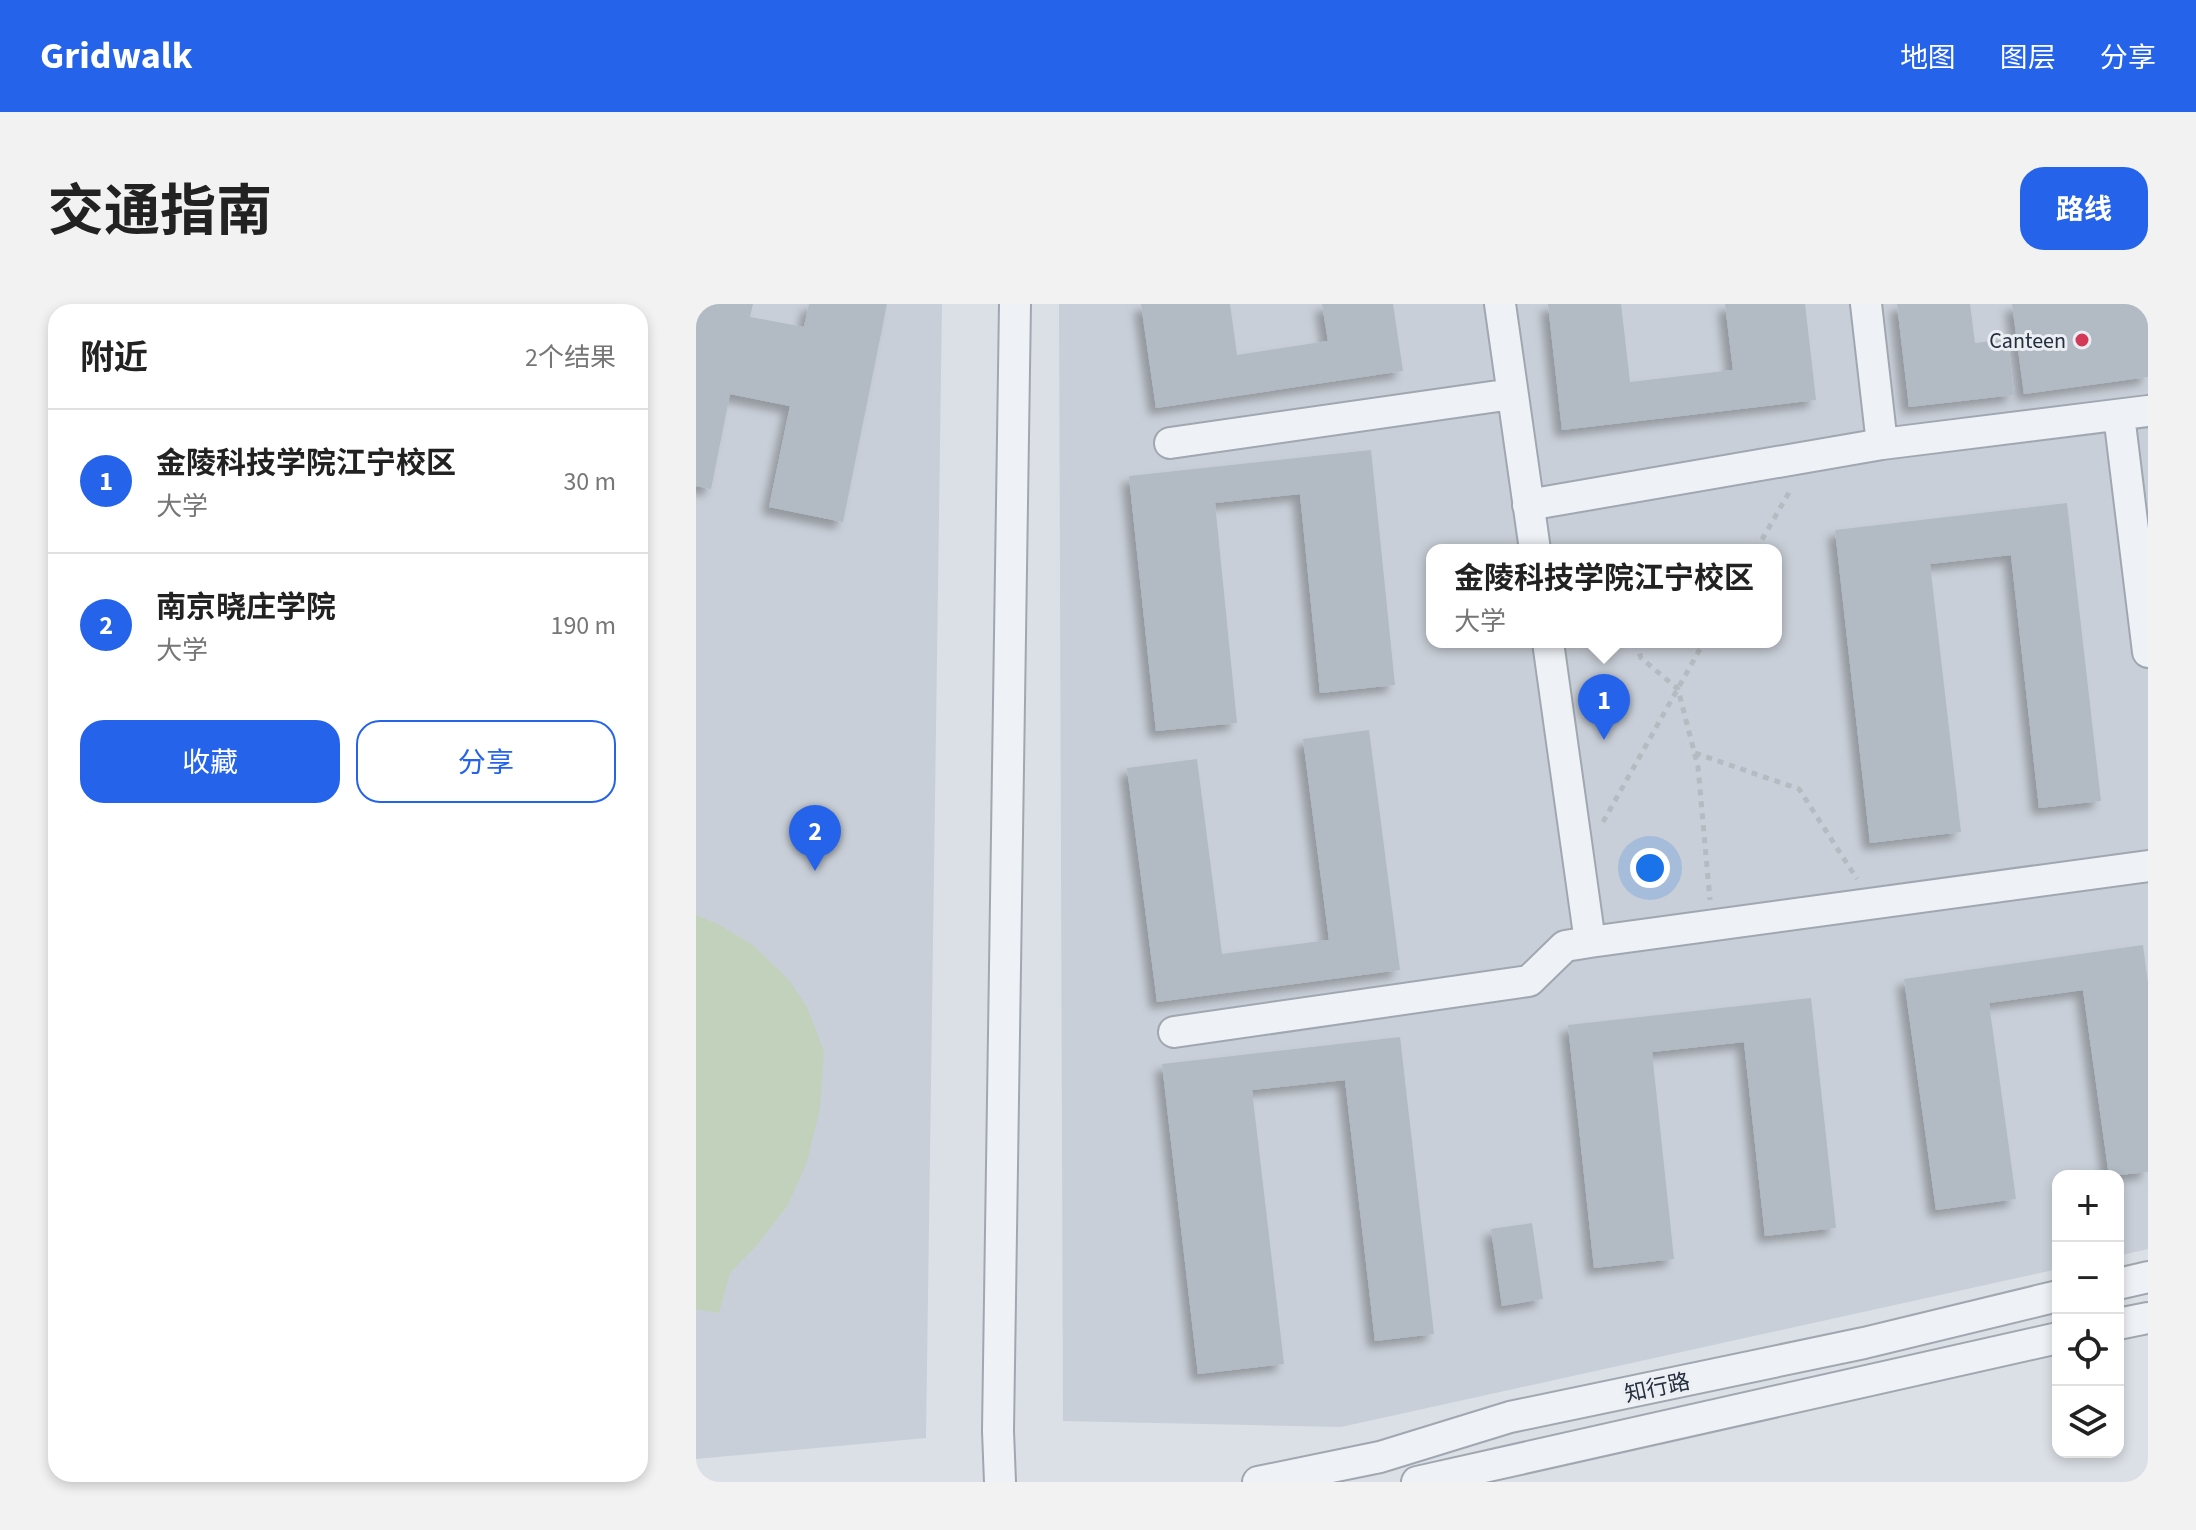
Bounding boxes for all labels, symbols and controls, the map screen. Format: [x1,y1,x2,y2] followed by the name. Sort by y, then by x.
[40,29,192,83] text: Gridwalk
[1900,38,1956,78] text: 地图
[2000,38,2056,78] text: 图层
[2100,38,2156,78] text: 分享
[2020,167,2148,250] button: 路线
[48,173,272,252] text: 交通指南
[1989,325,2066,357] place label: Canteen
[2073,331,2091,349] marker: Canteen
[80,334,148,383] text: 附近
[525,339,616,376] text: 2个结果
[156,442,456,485] text: 金陵科技学院江宁校区
[99,463,113,500] text: 1
[563,463,616,500] text: 30 m
[156,488,208,525] text: 大学
[1426,544,1782,648] popup
[1454,557,1754,600] text: 金陵科技学院江宁校区
[156,586,336,629] text: 南京晓庄学院
[1454,603,1506,640] text: 大学
[99,607,113,644] text: 2
[550,607,616,644] text: 190 m
[156,632,208,669] text: 大学
[1578,674,1630,740] pin: 1
[80,720,340,803] button: 收藏
[356,720,616,803] button: 分享
[789,805,841,871] pin: 2
[1630,848,1670,888] your location
[2052,1170,2124,1458] map controls
[2052,1170,2124,1242] button: +
[2052,1242,2124,1314] button: −
[2052,1314,2124,1386] button: locate
[1622,1365,1693,1410] street label: 知行路
[2052,1386,2124,1458] button: layers

